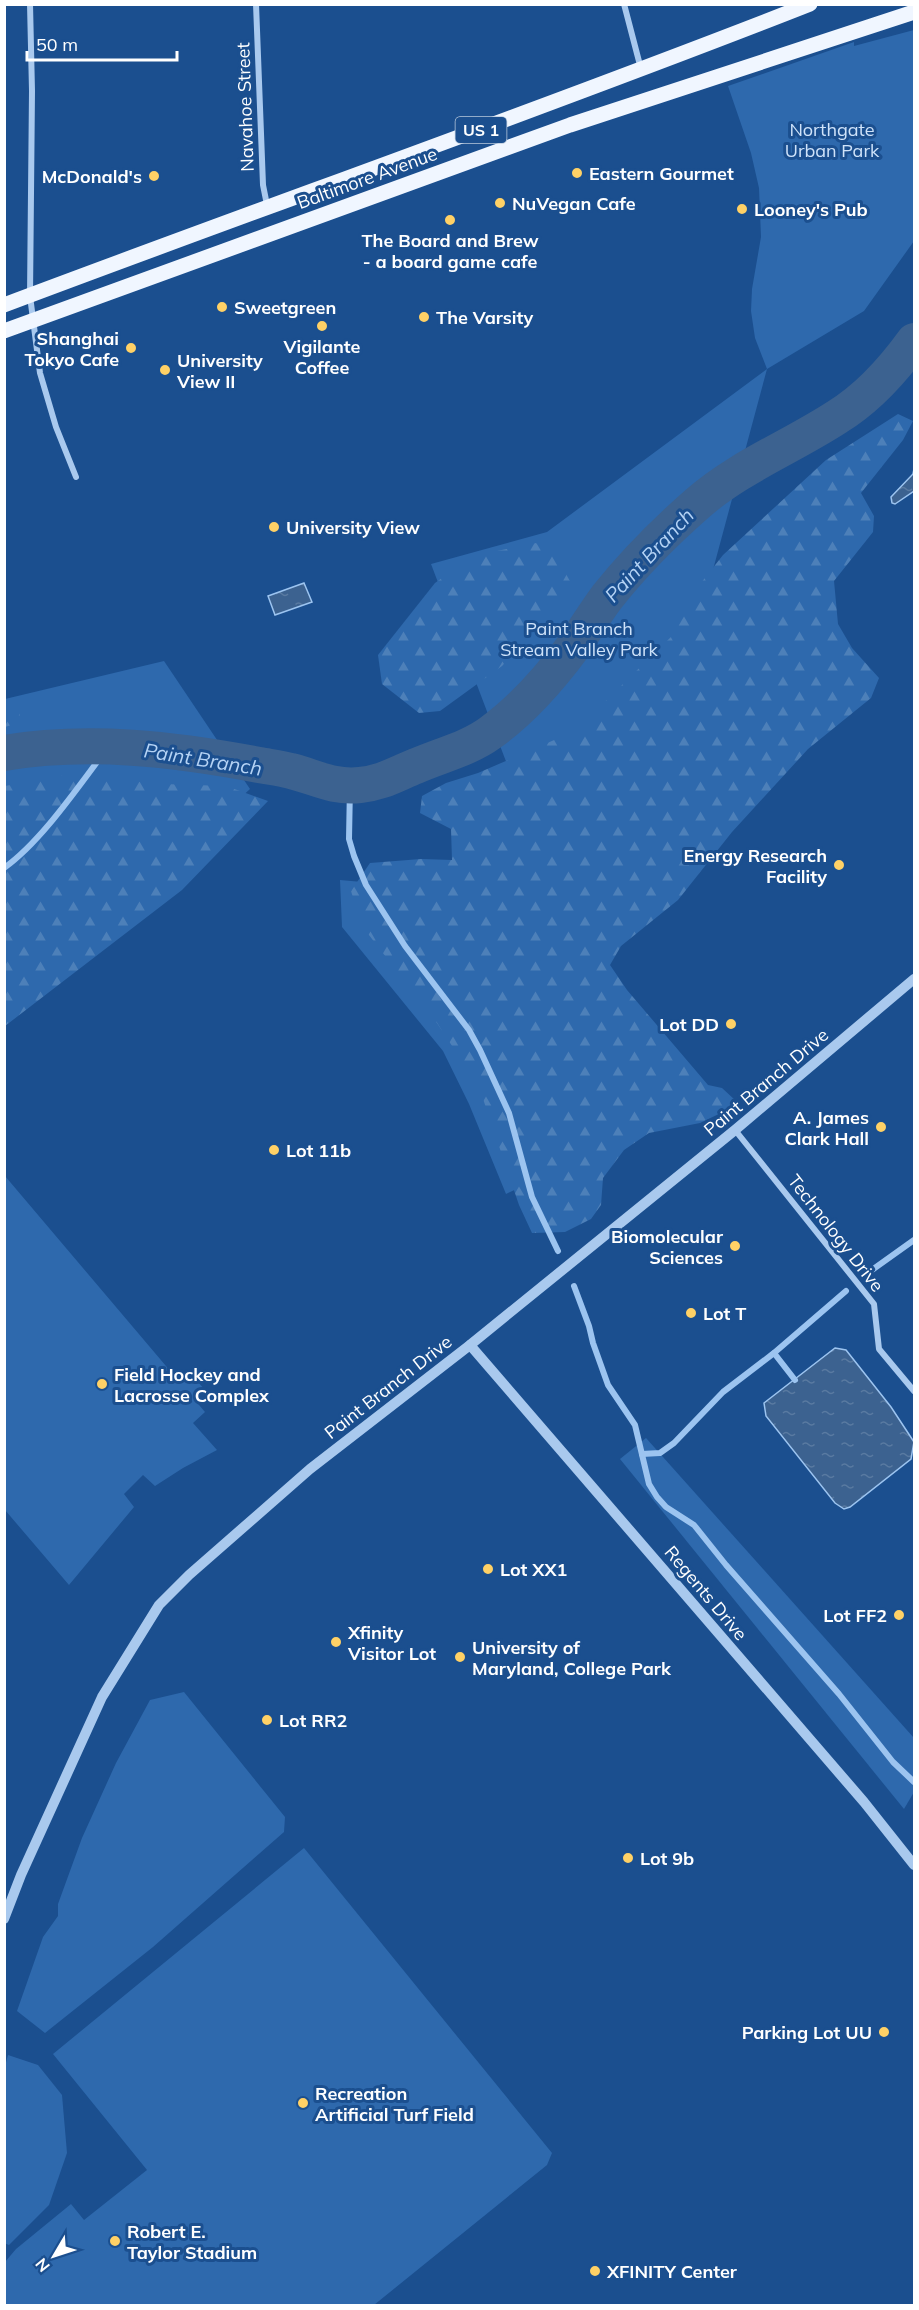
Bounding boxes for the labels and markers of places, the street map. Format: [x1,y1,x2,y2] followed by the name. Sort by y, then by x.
[589,162,734,185] place label: Eastern Gourmet
[42,165,142,188] place label: McDonald's
[570,166,584,180] marker: Eastern Gourmet
[147,169,161,183] marker: McDonald's
[512,192,636,215] place label: NuVegan Cafe
[493,196,507,210] marker: NuVegan Cafe
[754,198,868,221] place label: Looney's Pub
[735,202,749,216] marker: Looney's Pub
[443,213,457,227] marker: The Board and Brew - a board game cafe
[361,229,539,273] place label: The Board and Brew - a board game cafe
[234,296,336,319] place label: Sweetgreen
[215,300,229,314] marker: Sweetgreen
[436,306,534,329] place label: The Varsity
[417,310,431,324] marker: The Varsity
[315,319,329,333] marker: Vigilante Coffee
[24,327,119,371] place label: Shanghai Tokyo Cafe
[283,335,361,379] place label: Vigilante Coffee
[124,341,138,355] marker: Shanghai Tokyo Cafe
[176,349,263,393] place label: University View II
[158,363,172,377] marker: University View II
[286,516,420,539] place label: University View
[267,520,281,534] marker: University View
[684,844,827,888] place label: Energy Research Facility
[832,858,846,872] marker: Energy Research Facility
[659,1013,719,1036] place label: Lot DD
[724,1017,738,1031] marker: Lot DD
[784,1106,869,1150] place label: A. James Clark Hall
[874,1120,888,1134] marker: A. James Clark Hall
[286,1139,351,1162] place label: Lot 11b
[267,1143,281,1157] marker: Lot 11b
[611,1225,724,1269] place label: Biomolecular Sciences
[728,1239,742,1253] marker: Biomolecular Sciences
[703,1302,746,1325] place label: Lot T
[684,1306,698,1320] marker: Lot T
[114,1363,270,1407] place label: Field Hockey and Lacrosse Complex
[95,1377,109,1391] marker: Field Hockey and Lacrosse Complex
[500,1558,567,1581] place label: Lot XX1
[481,1562,495,1576] marker: Lot XX1
[823,1604,887,1627] place label: Lot FF2
[892,1608,906,1622] marker: Lot FF2
[347,1621,436,1665] place label: Xfinity Visitor Lot
[329,1635,343,1649] marker: Xfinity Visitor Lot
[472,1636,672,1680] place label: University of Maryland, College Park
[453,1650,467,1664] marker: University of Maryland, College Park
[279,1709,347,1732] place label: Lot RR2
[260,1713,274,1727] marker: Lot RR2
[640,1847,694,1870] place label: Lot 9b
[621,1851,635,1865] marker: Lot 9b
[742,2021,872,2044] place label: Parking Lot UU
[877,2025,891,2039] marker: Parking Lot UU
[315,2082,474,2126] place label: Recreation Artificial Turf Field
[296,2096,310,2110] marker: Recreation Artificial Turf Field
[127,2220,257,2264] place label: Robert E. Taylor Stadium
[108,2234,122,2248] marker: Robert E. Taylor Stadium
[606,2260,738,2283] place label: XFINITY Center
[588,2264,602,2278] marker: XFINITY Center

